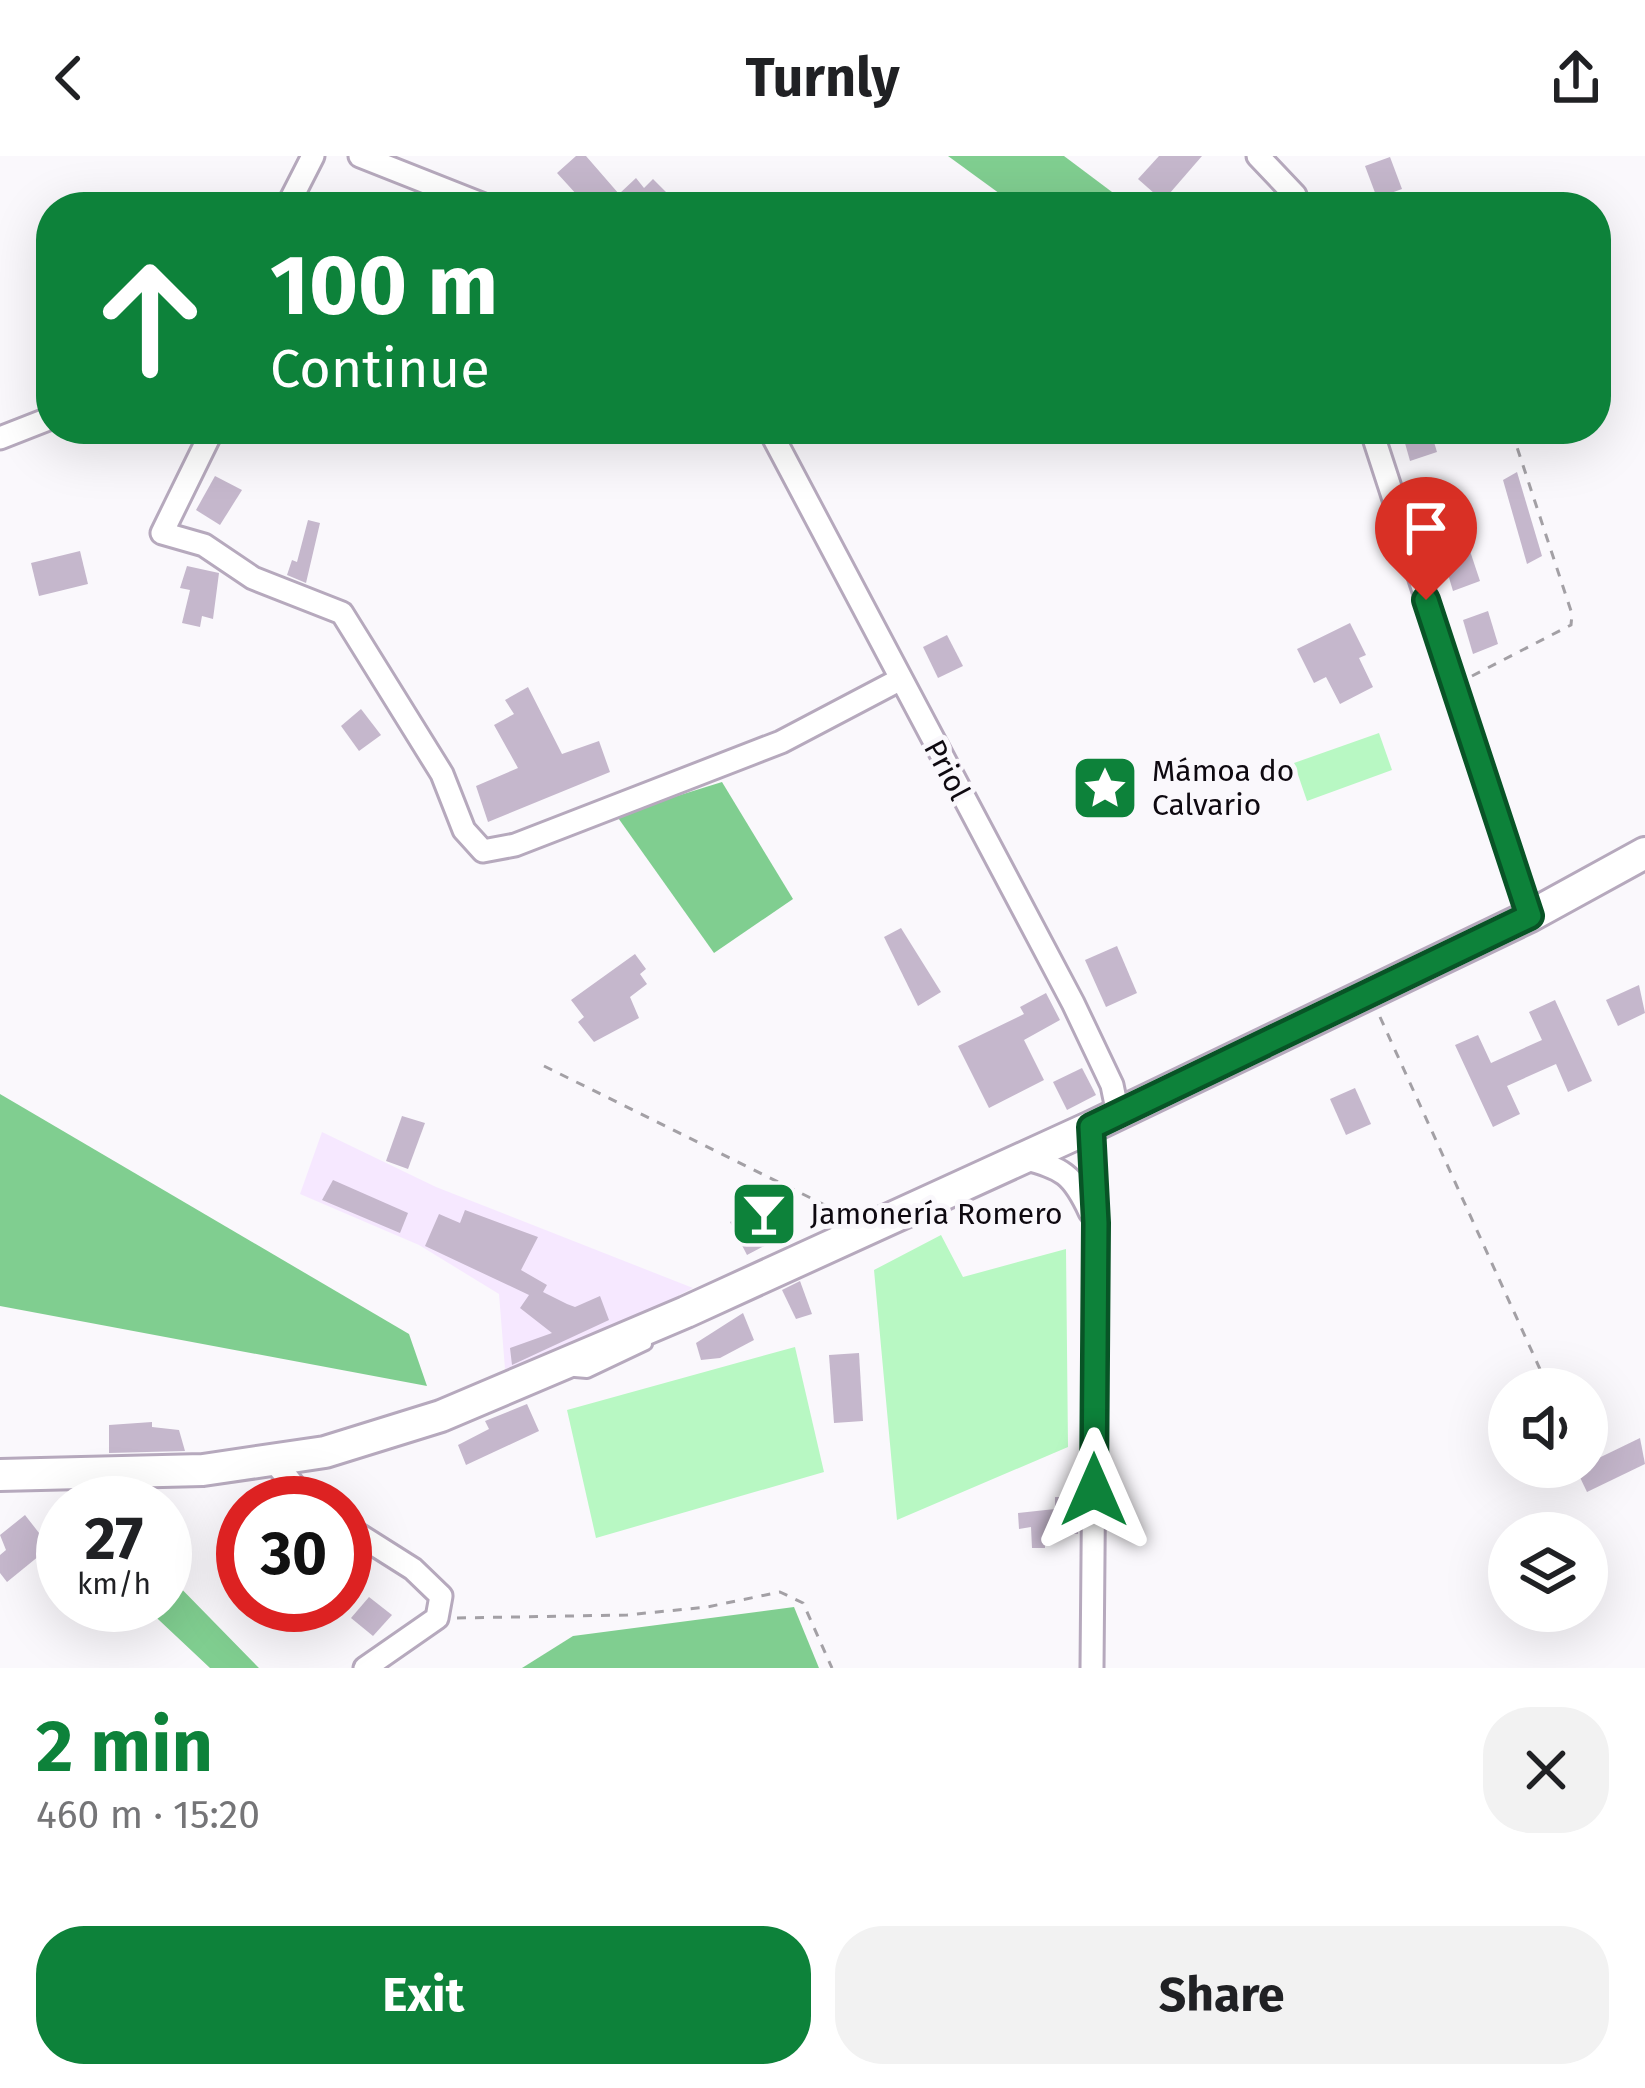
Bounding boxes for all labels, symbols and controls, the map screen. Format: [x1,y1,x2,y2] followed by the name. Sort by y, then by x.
[36,45,102,111] icon: back
[1543,45,1609,111] icon: share
[745,46,900,110] text: Turnly
[270,235,498,336] text: 100 m
[72,240,228,396] icon: ahead
[270,337,490,401] text: Continue
[1375,477,1477,600] pin
[1393,495,1459,561] icon: arrive
[916,734,978,807] street label: Priol
[1070,753,1140,823] place icon: Mámoa do Calvario
[1152,753,1294,823] place label: Mámoa do Calvario
[729,1179,799,1249] bar icon: Jamonería Romero
[810,1196,1062,1232] place label: Jamonería Romero
[1488,1368,1608,1632] map controls
[1488,1368,1608,1488] button: sound
[1031,1427,1157,1553] position arrow
[216,1476,372,1632] speed limit sign: 30
[85,1503,143,1575] text: 27
[1488,1512,1608,1632] button: layers
[77,1566,151,1602] text: km/h
[36,1704,213,1790] text: 2 min
[1483,1707,1609,1833] button: close
[36,1792,260,1838] text: 460 m · 15:20
[36,1926,811,2064] button: Exit
[835,1926,1609,2064] button: Share

